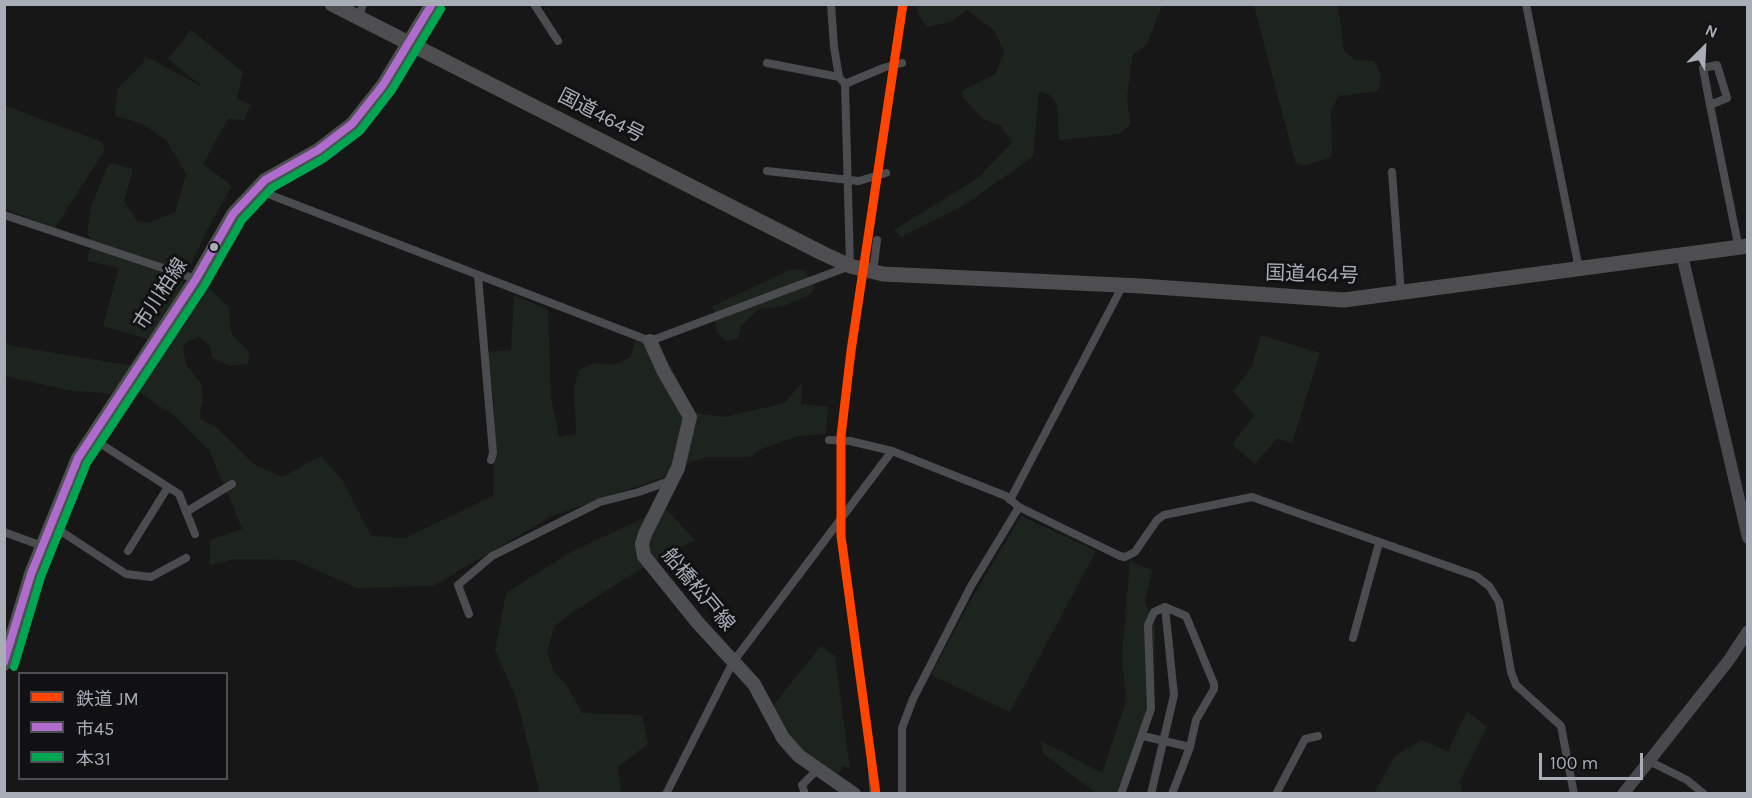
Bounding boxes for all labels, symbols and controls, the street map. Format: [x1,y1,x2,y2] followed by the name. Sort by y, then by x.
[1674,18,1734,78] north arrow
[1702,20,1721,42] text: N
[554,84,648,148] street label: 国道464号
[208,241,220,253] unlabelled marker
[129,254,193,334] street label: 市川柏線
[1265,261,1359,289] street label: 国道464号
[657,544,739,636] street label: 船橋松戸線
[18,672,228,780] legend
[76,688,139,710] text: 鉄道 JM
[76,718,114,740] text: 市45
[1542,741,1646,779] scale bar
[76,748,111,770] text: 本31
[1550,752,1598,774] text: 100 m

